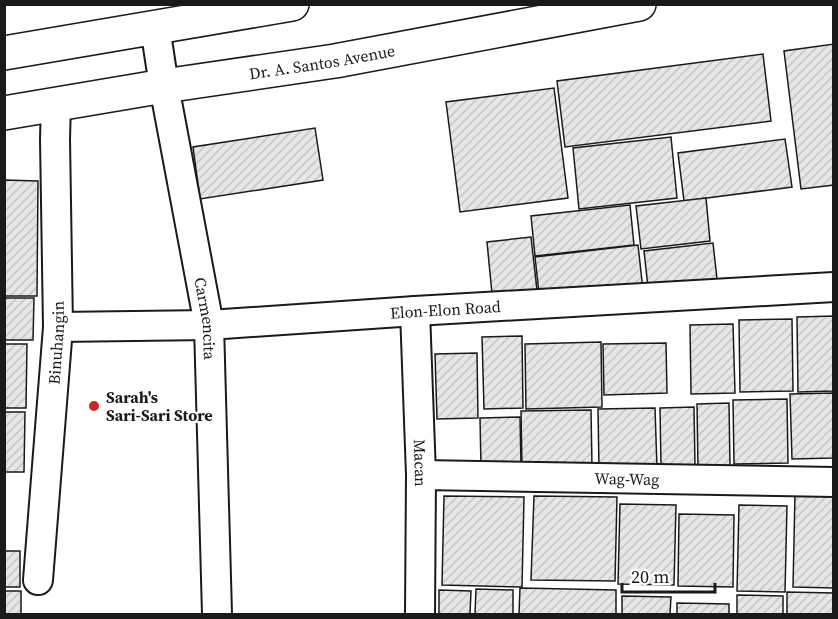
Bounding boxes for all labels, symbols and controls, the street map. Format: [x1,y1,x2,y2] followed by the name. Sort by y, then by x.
[247,39,397,84] street label: Dr. A. Santos Avenue
[189,275,221,361] street label: Carmencita
[389,295,501,324] street label: Elon-Elon Road
[42,300,69,385] street label: Binuhangin
[106,386,213,426] place label: Sarah's Sari-Sari Store
[87,399,101,413] marker: Sarah's Sari-Sari Store
[409,439,432,487] street label: Macan
[594,467,660,490] street label: Wag-Wag
[622,556,715,594] scale bar
[631,564,669,589] text: 20 m

